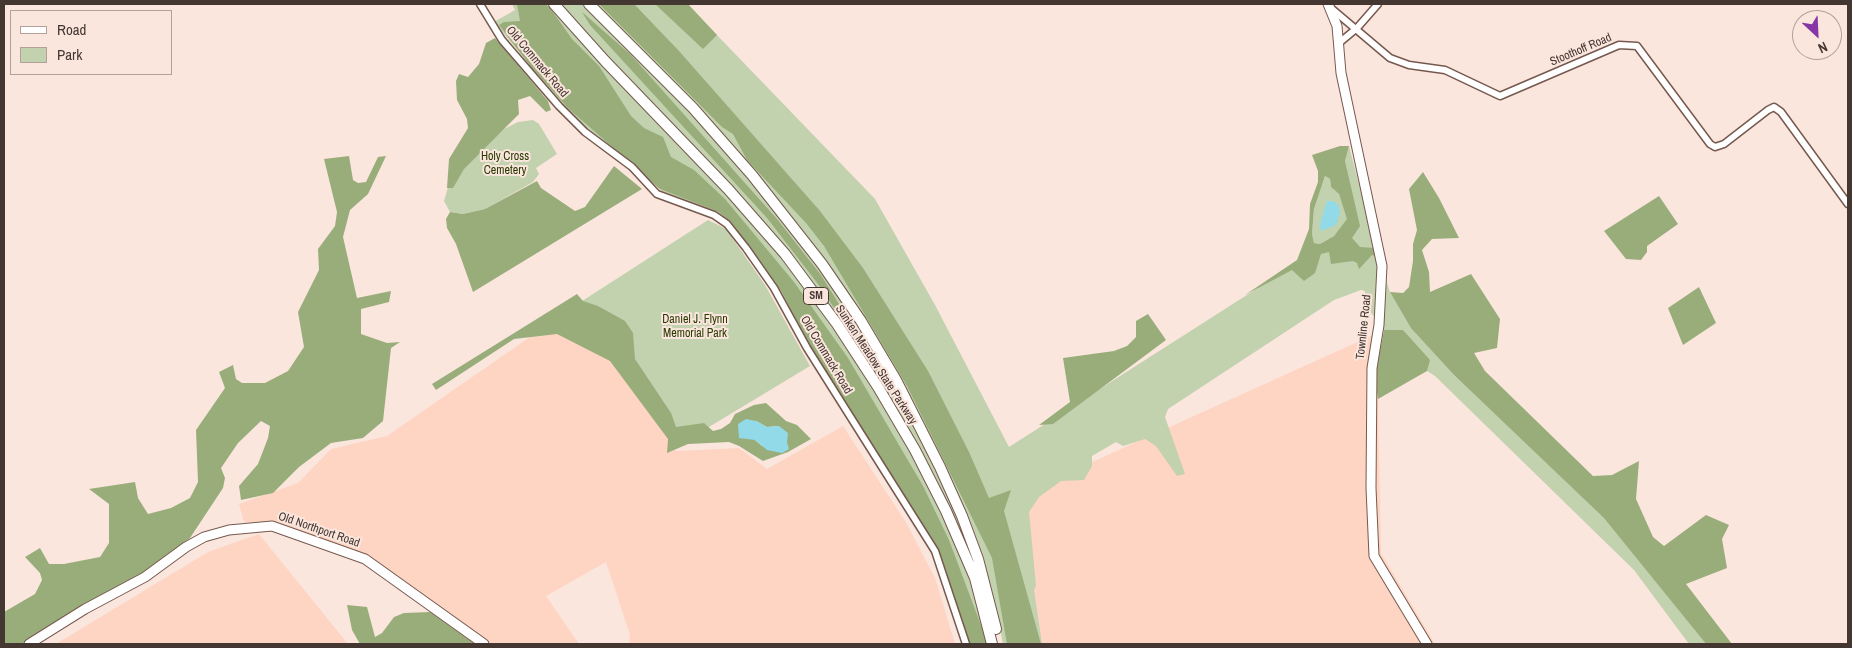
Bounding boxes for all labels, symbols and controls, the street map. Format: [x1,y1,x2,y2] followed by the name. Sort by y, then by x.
[10,10,172,75] legend
[1792,10,1842,60] north arrow
[57,19,86,40] text: Road
[503,23,571,101] street label: Old Commack Road
[1548,31,1614,69] street label: Stoothoff Road
[1815,38,1830,58] text: N
[57,44,82,65] text: Park
[481,150,529,178] park label: Holy Cross Cemetery
[804,288,828,304] road number: SM
[1353,294,1375,360] street label: Townline Road
[832,303,920,427] street label: Sunken Meadow State Parkway
[662,313,728,341] park label: Daniel J. Flynn Memorial Park
[797,313,855,397] street label: Old Commack Road
[276,509,362,551] street label: Old Northport Road

